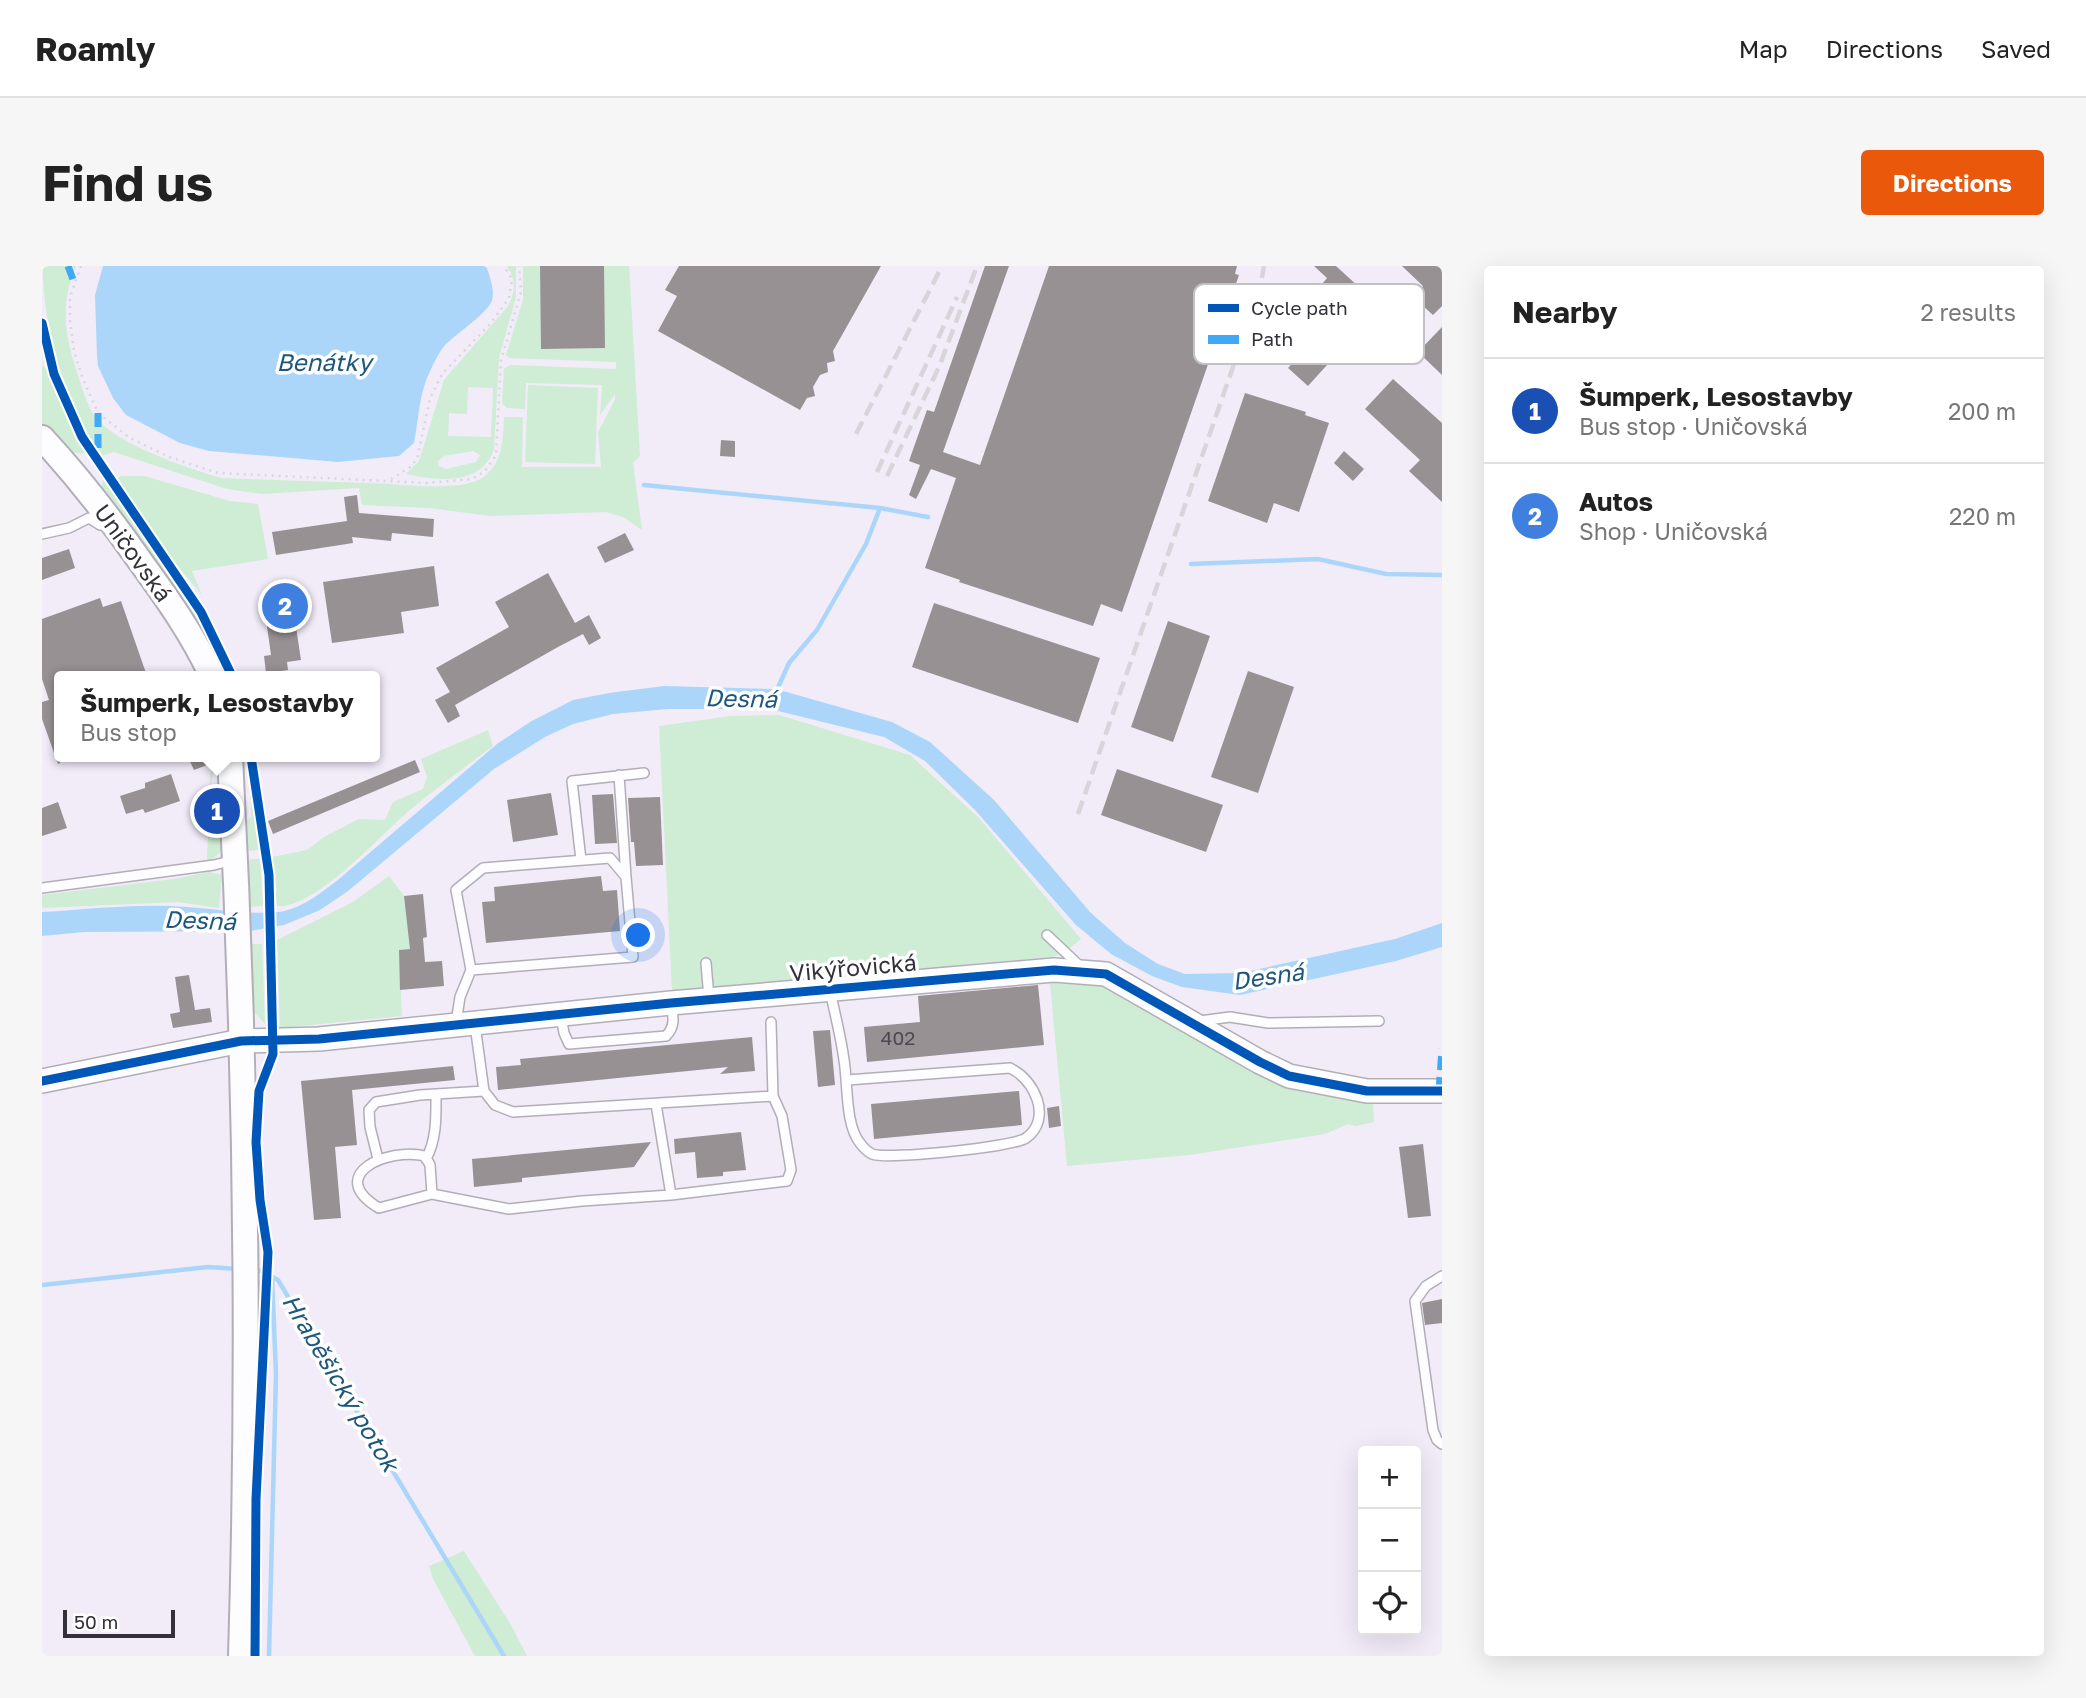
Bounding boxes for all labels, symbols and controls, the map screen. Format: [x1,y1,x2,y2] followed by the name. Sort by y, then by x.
[35,29,155,68] text: Roamly
[1739,34,1788,63] text: Map
[1826,34,1943,63] text: Directions
[1981,34,2051,63] text: Saved
[1861,150,2044,215] button: Directions
[42,153,213,212] text: Find us
[1194,284,1424,364] legend
[1512,294,1617,330] text: Nearby
[1251,296,1348,319] text: Cycle path
[1920,298,2016,326] text: 2 results
[1251,327,1293,350] text: Path
[277,347,375,377] water label: Benátky
[1579,381,1853,412] text: Šumperk, Lesostavby
[1529,397,1541,425] text: 1
[1948,397,2016,425] text: 200 m
[1579,412,1808,440] text: Bus stop · Uničovská
[1579,486,1653,517] text: Autos
[89,498,179,607] street label: Uničovská
[1528,502,1542,530] text: 2
[1949,502,2016,530] text: 220 m
[1579,517,1768,545] text: Shop · Uničovská
[262,580,308,632] pin: 2
[54,671,380,762] popup
[705,682,780,713] water label: Desná
[80,687,354,718] text: Šumperk, Lesostavby
[80,718,177,746] text: Bus stop
[194,785,240,837] pin: 1
[164,904,239,935] water label: Desná
[621,918,655,952] your location
[788,948,918,986] street label: Vikýřovická
[1230,956,1308,995] water label: Desná
[881,1026,915,1049] house number: 402
[276,1288,407,1479] water label: Hraběšický potok
[1358,1446,1421,1635] map controls
[1358,1446,1421,1509] button: +
[1358,1509,1421,1572] button: −
[1358,1572,1421,1635] button: locate
[63,1607,175,1639] scale bar
[74,1610,118,1633] text: 50 m

